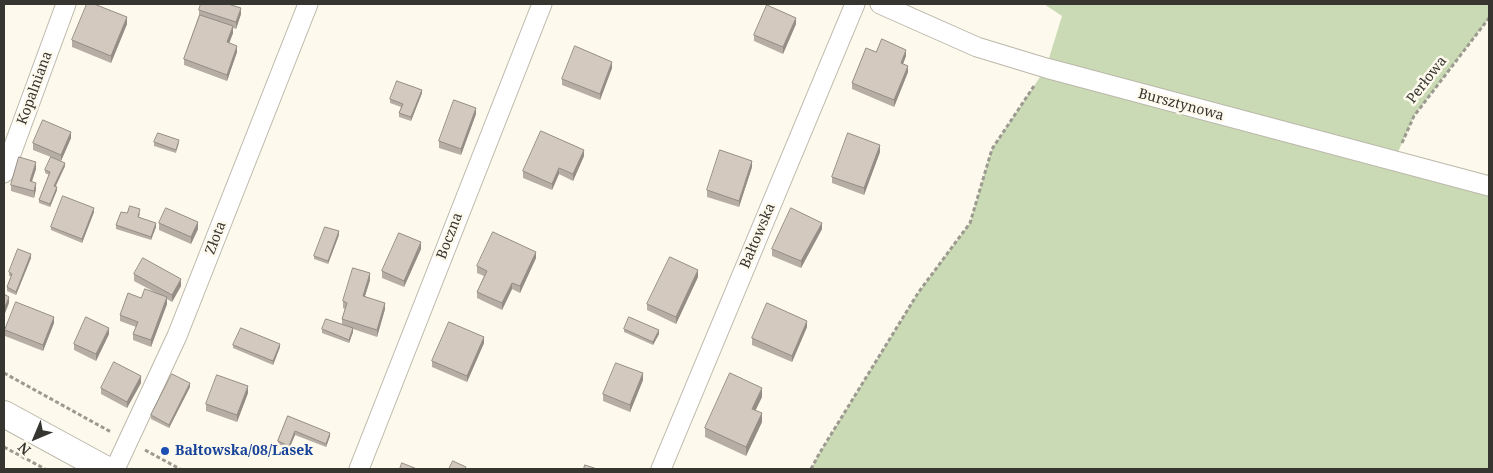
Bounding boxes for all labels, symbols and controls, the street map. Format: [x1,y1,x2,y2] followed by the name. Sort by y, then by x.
[14,49,56,127] street label: Kopalniana
[1403,53,1451,107] street label: Perłowa
[1136,85,1226,125] street label: Bursztynowa
[737,201,779,271] street label: Bałtowska
[434,210,466,262] street label: Boczna
[202,219,230,257] street label: Złota
[10,413,60,463] north arrow
[13,438,35,460] text: N
[175,443,313,459] place label: Bałtowska/08/Lasek
[159,445,171,457] marker: Bałtowska/08/Lasek

